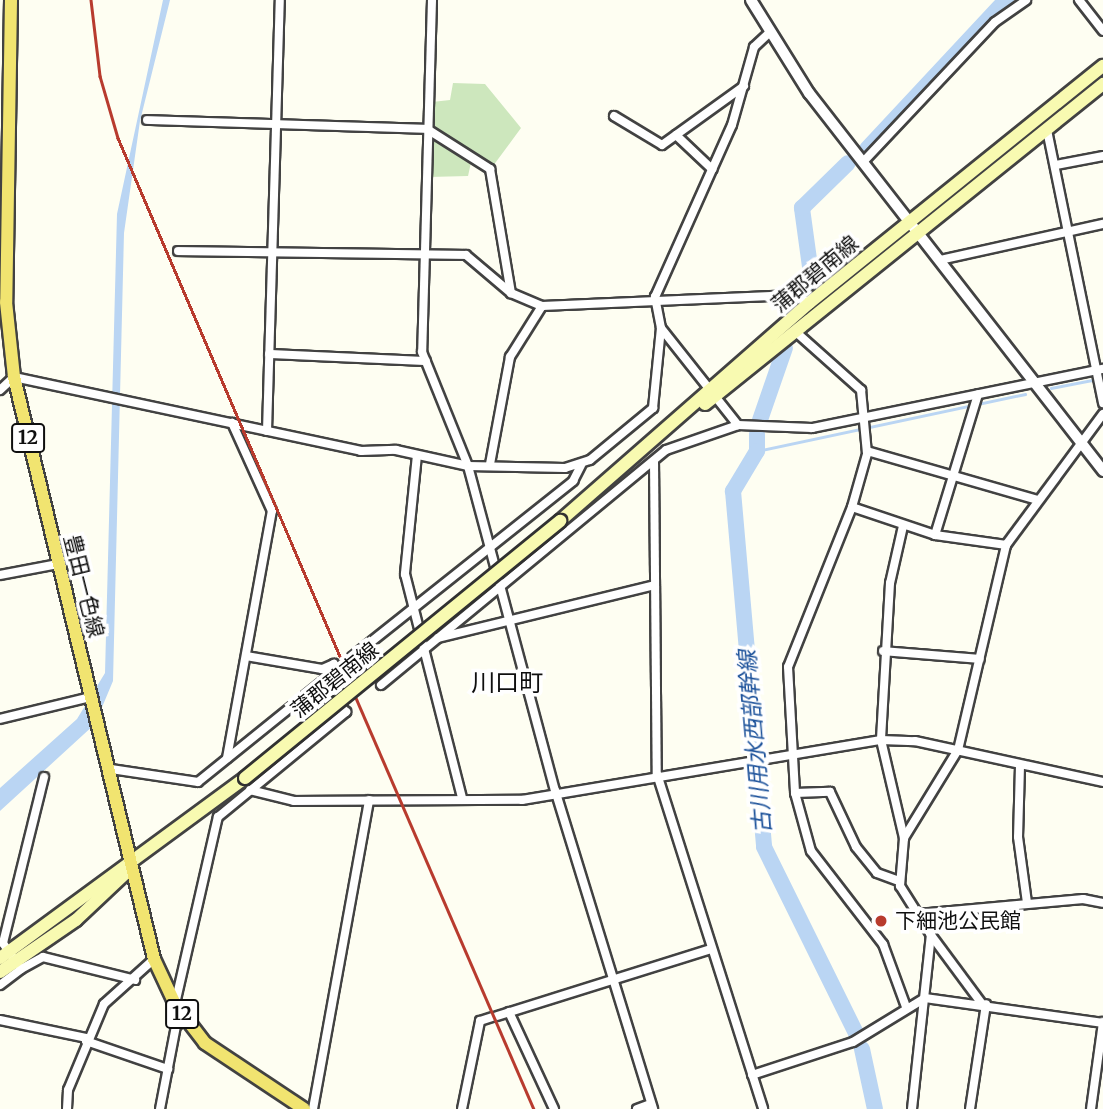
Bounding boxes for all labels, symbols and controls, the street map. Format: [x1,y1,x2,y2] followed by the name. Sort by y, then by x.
[767,231,863,317] street label: 蒲郡碧南線
[10,422,46,453] road number: 12
[59,532,109,640] street label: 豊田一色線
[286,637,384,723] street label: 蒲郡碧南線
[733,649,777,835] water label: 古川用水西部幹線
[471,669,543,697] district label: 川口町
[895,908,1021,934] place label: 下細池公民館
[873,913,889,929] marker: 下細池公民館
[164,998,200,1030] road number: 12

